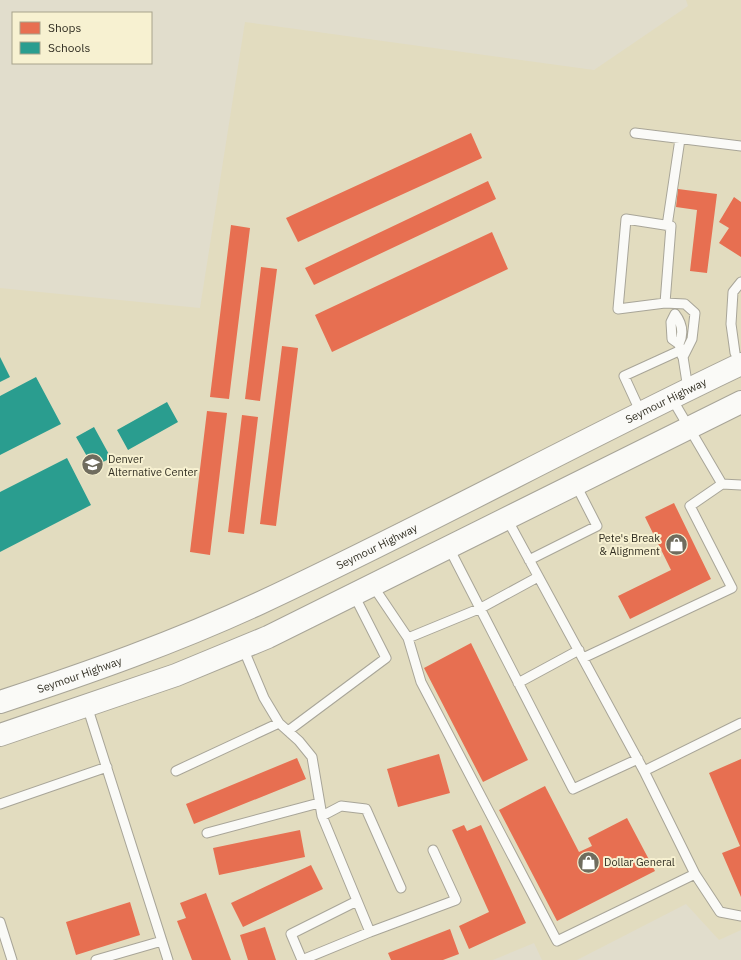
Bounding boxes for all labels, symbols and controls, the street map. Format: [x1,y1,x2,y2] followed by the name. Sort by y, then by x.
[12,12,152,64] legend
[48,20,81,35] text: Shops
[48,40,91,55] text: Schools
[623,374,709,427] street label: Seymour Highway
[80,452,106,478] school or university icon: Denver Alternative Center
[108,452,198,479] place label: Denver Alternative Center
[334,520,420,573] street label: Seymour Highway
[598,531,660,558] place label: Pete's Break & Alignment
[663,531,689,557] shop icon: Pete's Break & Alignment
[35,653,124,696] street label: Seymour Highway
[575,849,601,875] shop icon: Dollar General
[604,855,675,869] place label: Dollar General

